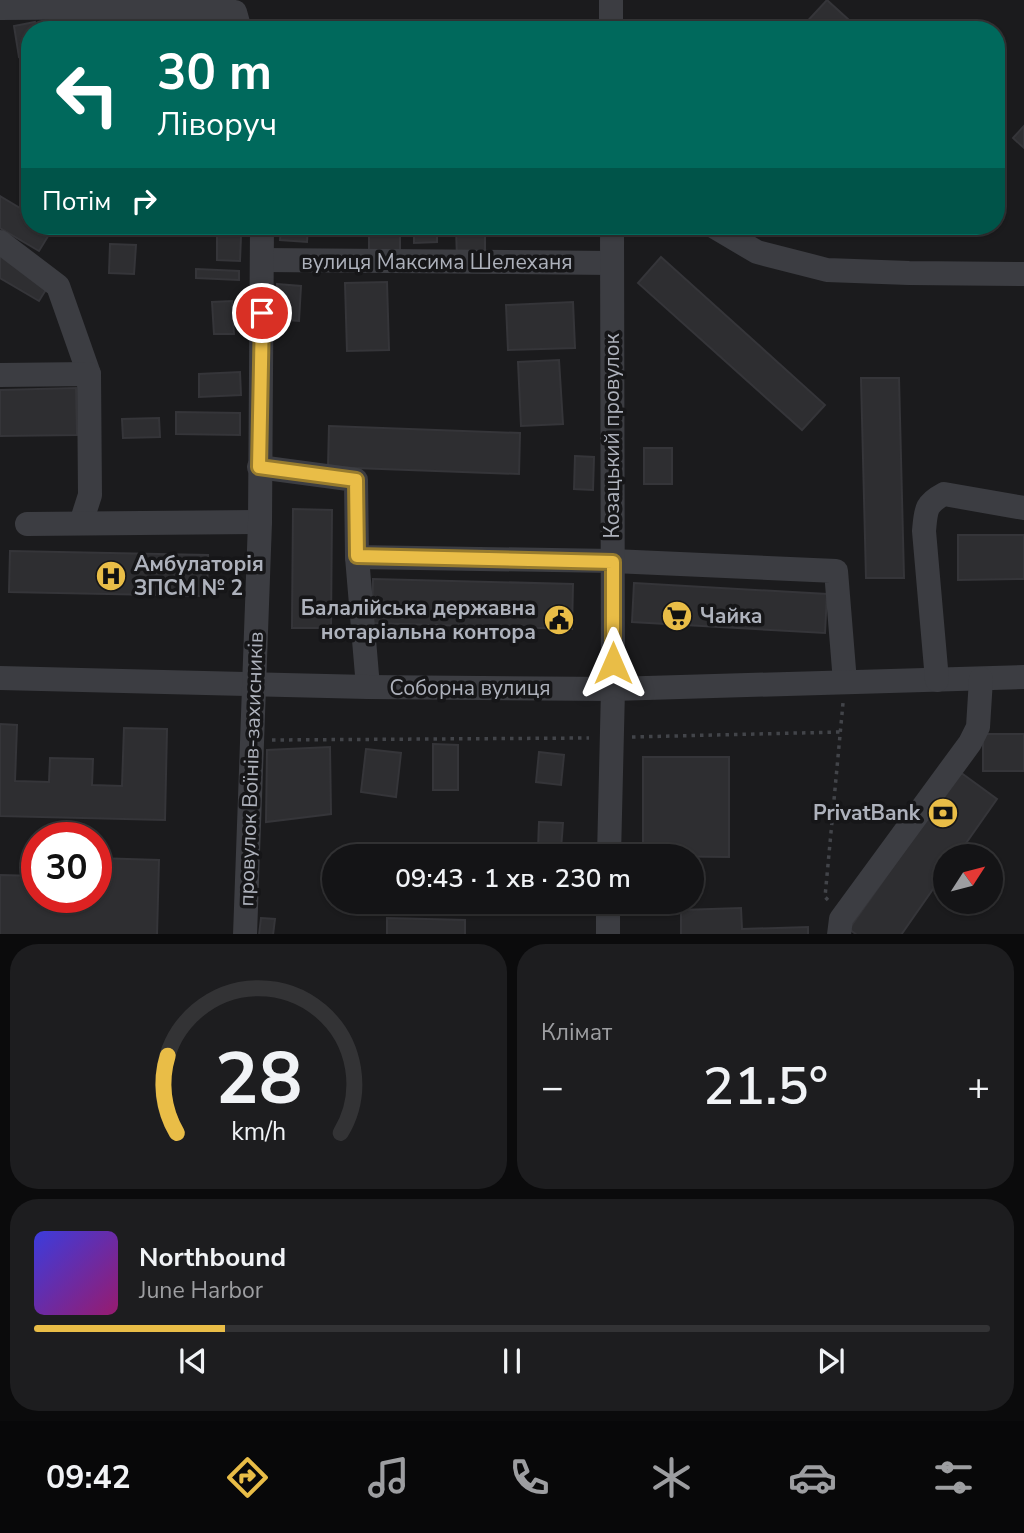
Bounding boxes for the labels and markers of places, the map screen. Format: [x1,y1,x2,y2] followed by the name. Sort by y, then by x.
[232,283,292,343] pin
[134,550,264,602] place label: Амбулаторія ЗПСМ № 2
[94,559,128,593] hospital icon: Амбулаторія ЗПСМ № 2
[301,594,536,646] place label: Балалійська державна нотаріальна контора
[660,599,694,633] supermarket icon: Чайка
[700,602,763,630] place label: Чайка
[542,603,576,637] public building icon: Балалійська державна нотаріальна контора
[926,796,960,830] bank icon: PrivatBank
[813,799,921,827] place label: PrivatBank

